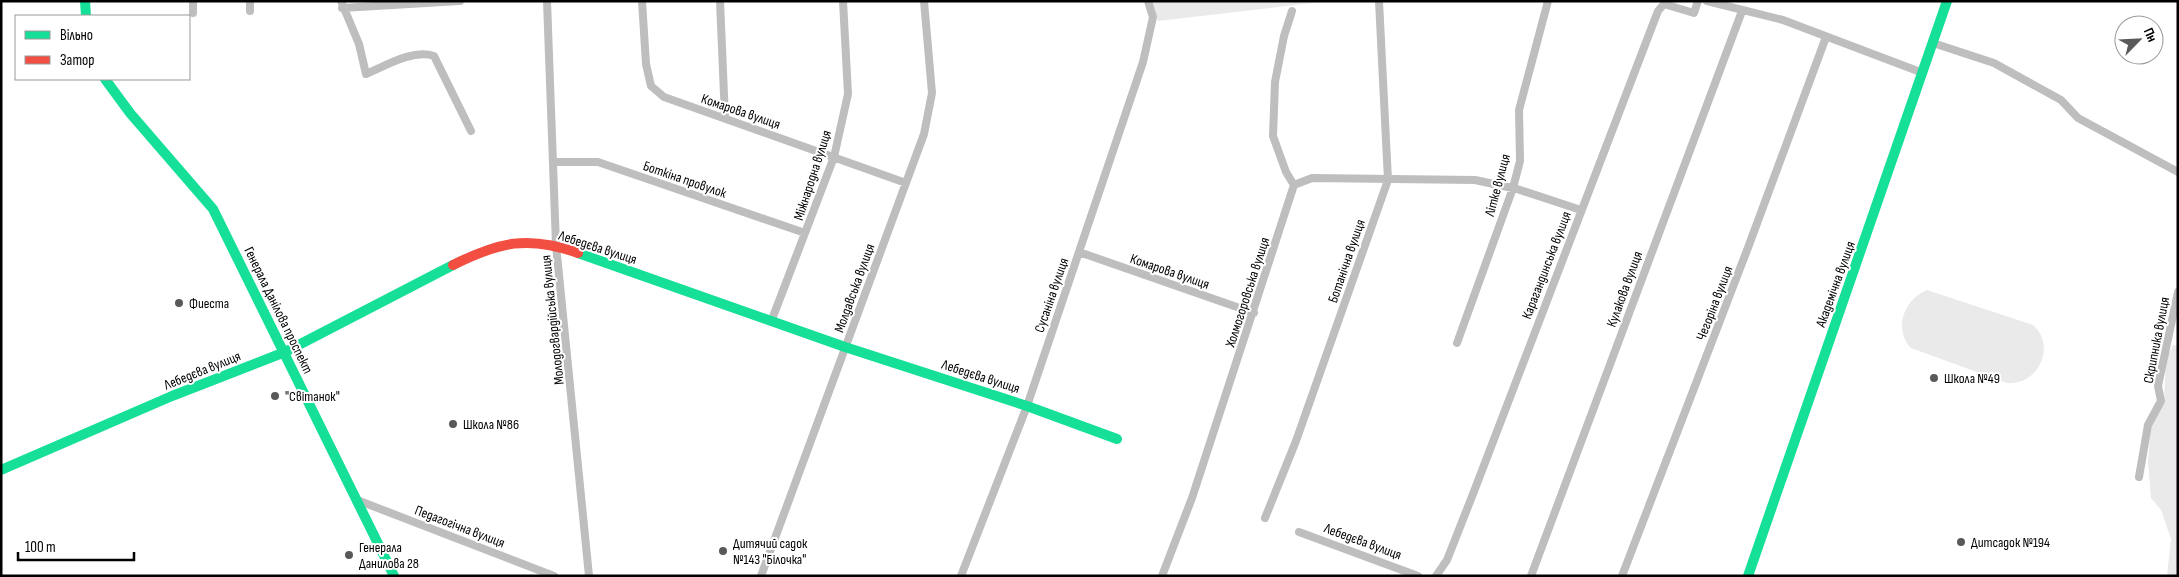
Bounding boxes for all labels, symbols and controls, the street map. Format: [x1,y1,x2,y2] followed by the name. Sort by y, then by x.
[15,15,190,80] legend
[2114,15,2164,65] north arrow
[2140,25,2161,45] text: Пн
[60,26,93,45] text: Вільно
[60,51,94,70] text: Затор
[699,90,783,133] street label: Комарова вулиця
[790,128,835,222] street label: Міжнародна вулиця
[1481,152,1514,219] street label: Літке вулиця
[641,157,729,202] street label: Боткіна провулок
[1518,209,1575,321] street label: Карагандинська вулиця
[1324,217,1369,305] street label: Ботанічна вулиця
[556,227,639,268] street label: Лебедєва вулиця
[1221,235,1273,350] street label: Холмогоровська вулиця
[1812,239,1859,330] street label: Академічна вулиця
[831,241,878,335] street label: Молдавська вулиця
[240,244,317,376] street label: Генерала Данілова проспект
[1603,249,1646,329] street label: Кулакова вулиця
[1128,250,1212,293] street label: Комарова вулиця
[537,254,568,386] street label: Молодогвардійська вулиця
[1031,255,1072,335] street label: Сусаніна вулиця
[1692,263,1736,343] street label: Чегоріна вулиця
[189,295,229,312] place label: Фиеста
[2140,296,2173,385] street label: Скрипника вулиця
[173,297,185,309] marker: Фиеста
[160,347,243,394] street label: Лебедєва вулиця
[939,356,1022,397] street label: Лебедєва вулиця
[1944,370,2000,387] place label: Школа №49
[1928,372,1940,384] marker: Школа №49
[285,388,340,405] place label: "Світанок"
[269,390,281,402] marker: "Світанок"
[463,416,519,433] place label: Школа №86
[447,418,459,430] marker: Школа №86
[412,502,507,551] street label: Педагогічна вулиця
[1321,519,1404,563] street label: Лебедєва вулиця
[18,530,134,562] scale bar
[1971,534,2050,551] place label: Дитсадок №194
[733,535,808,568] place label: Дитячий садок №143 "Білочка"
[1955,536,1967,548] marker: Дитсадок №194
[25,538,56,557] text: 100 m
[359,539,419,572] place label: Генерала Данилова 28
[717,545,729,557] marker: Дитячий садок №143 "Білочка"
[343,549,355,561] marker: Генерала Данилова 28

